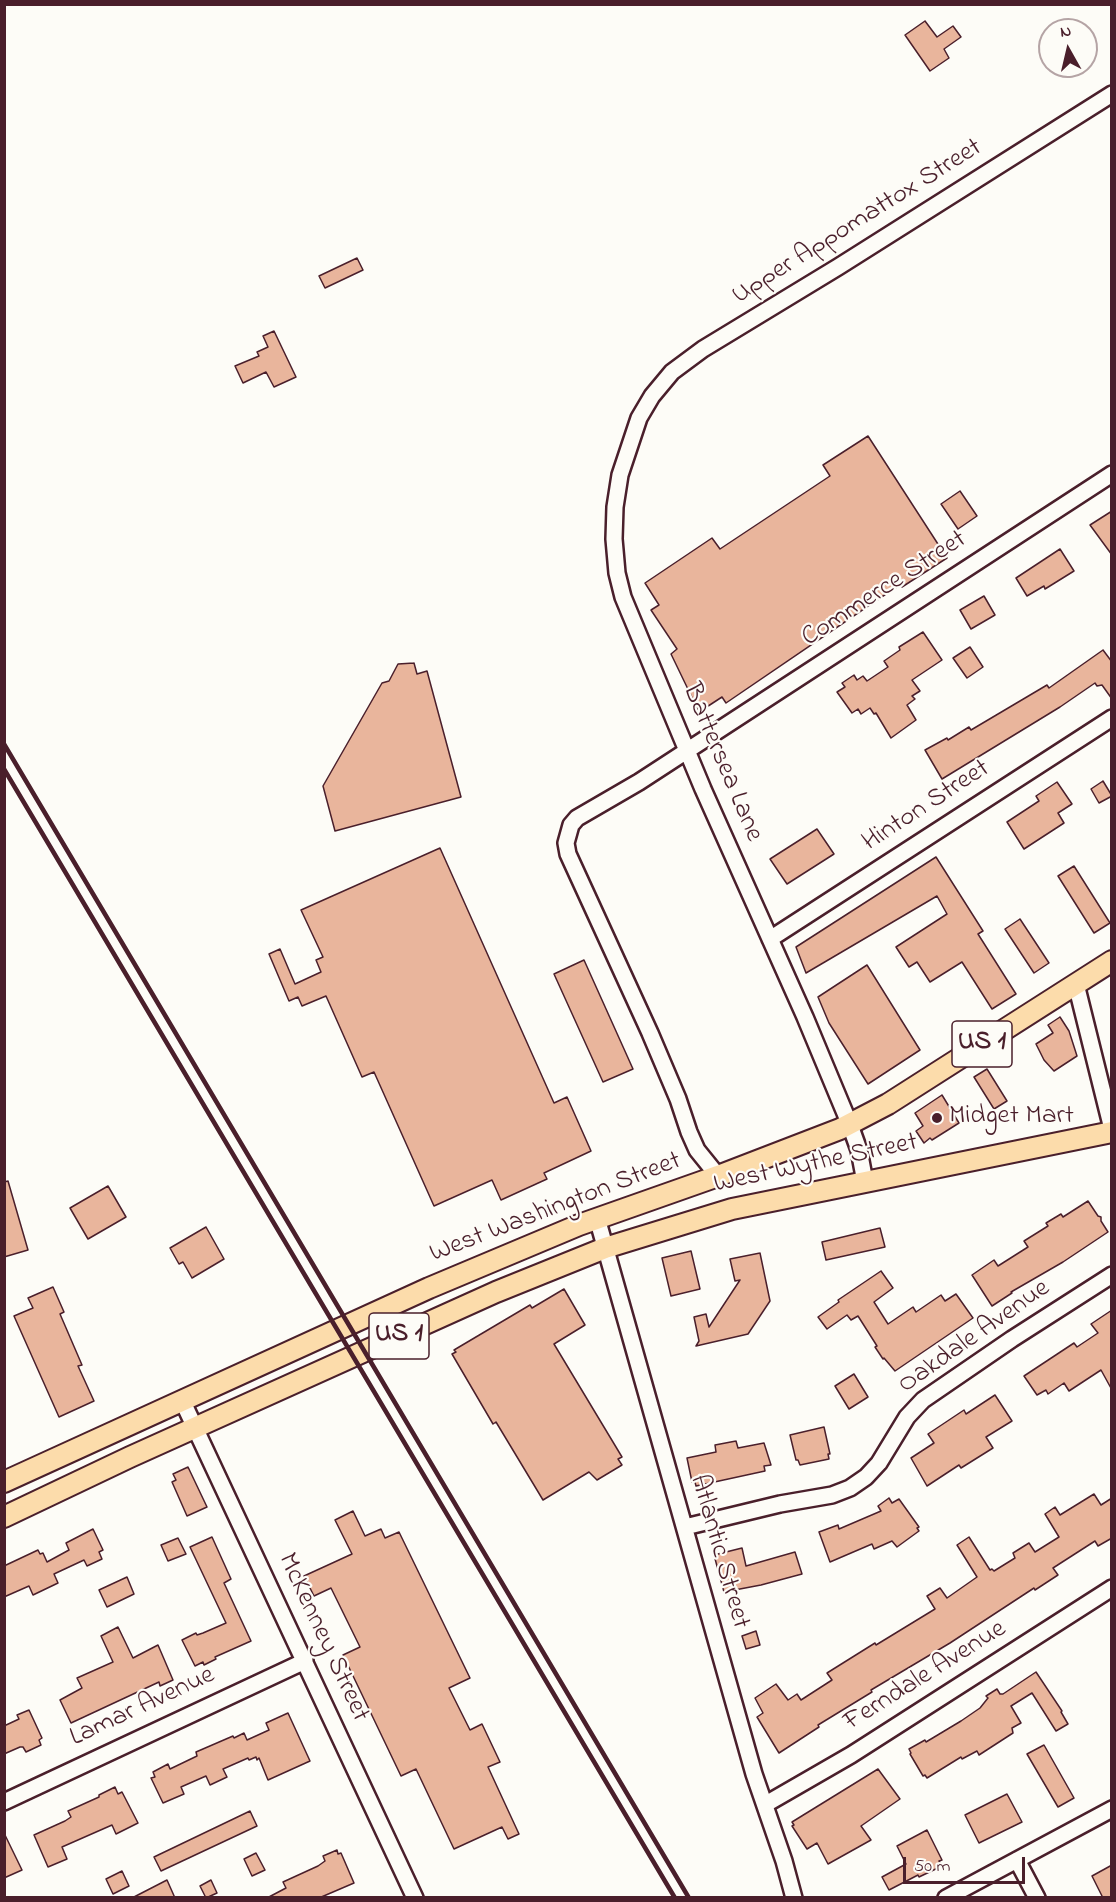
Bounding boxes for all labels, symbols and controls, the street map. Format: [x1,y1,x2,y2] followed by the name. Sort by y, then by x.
[1038,18,1098,78] north arrow
[1059,20,1073,45] text: N
[727,133,989,313] street label: Upper Appomattox Street
[796,525,974,655] street label: Commerce Street
[673,679,769,847] street label: Battersea Lane
[857,754,997,860] street label: Hinton Street
[952,1021,1012,1067] road number: US 1
[949,1102,1074,1134] place label: Midget Mart
[930,1111,944,1125] marker: Midget Mart
[711,1128,921,1202] street label: West Wythe Street
[426,1146,686,1272] street label: West Washington Street
[893,1274,1057,1402] street label: Oakdale Avenue
[369,1313,429,1359] road number: US 1
[681,1471,755,1633] street label: Atlantic Street
[269,1549,375,1727] street label: McKenney Street
[839,1614,1013,1740] street label: Ferndale Avenue
[65,1660,221,1756] street label: Lamar Avenue
[906,1845,1028,1883] scale bar
[914,1854,951,1880] text: 50 m

